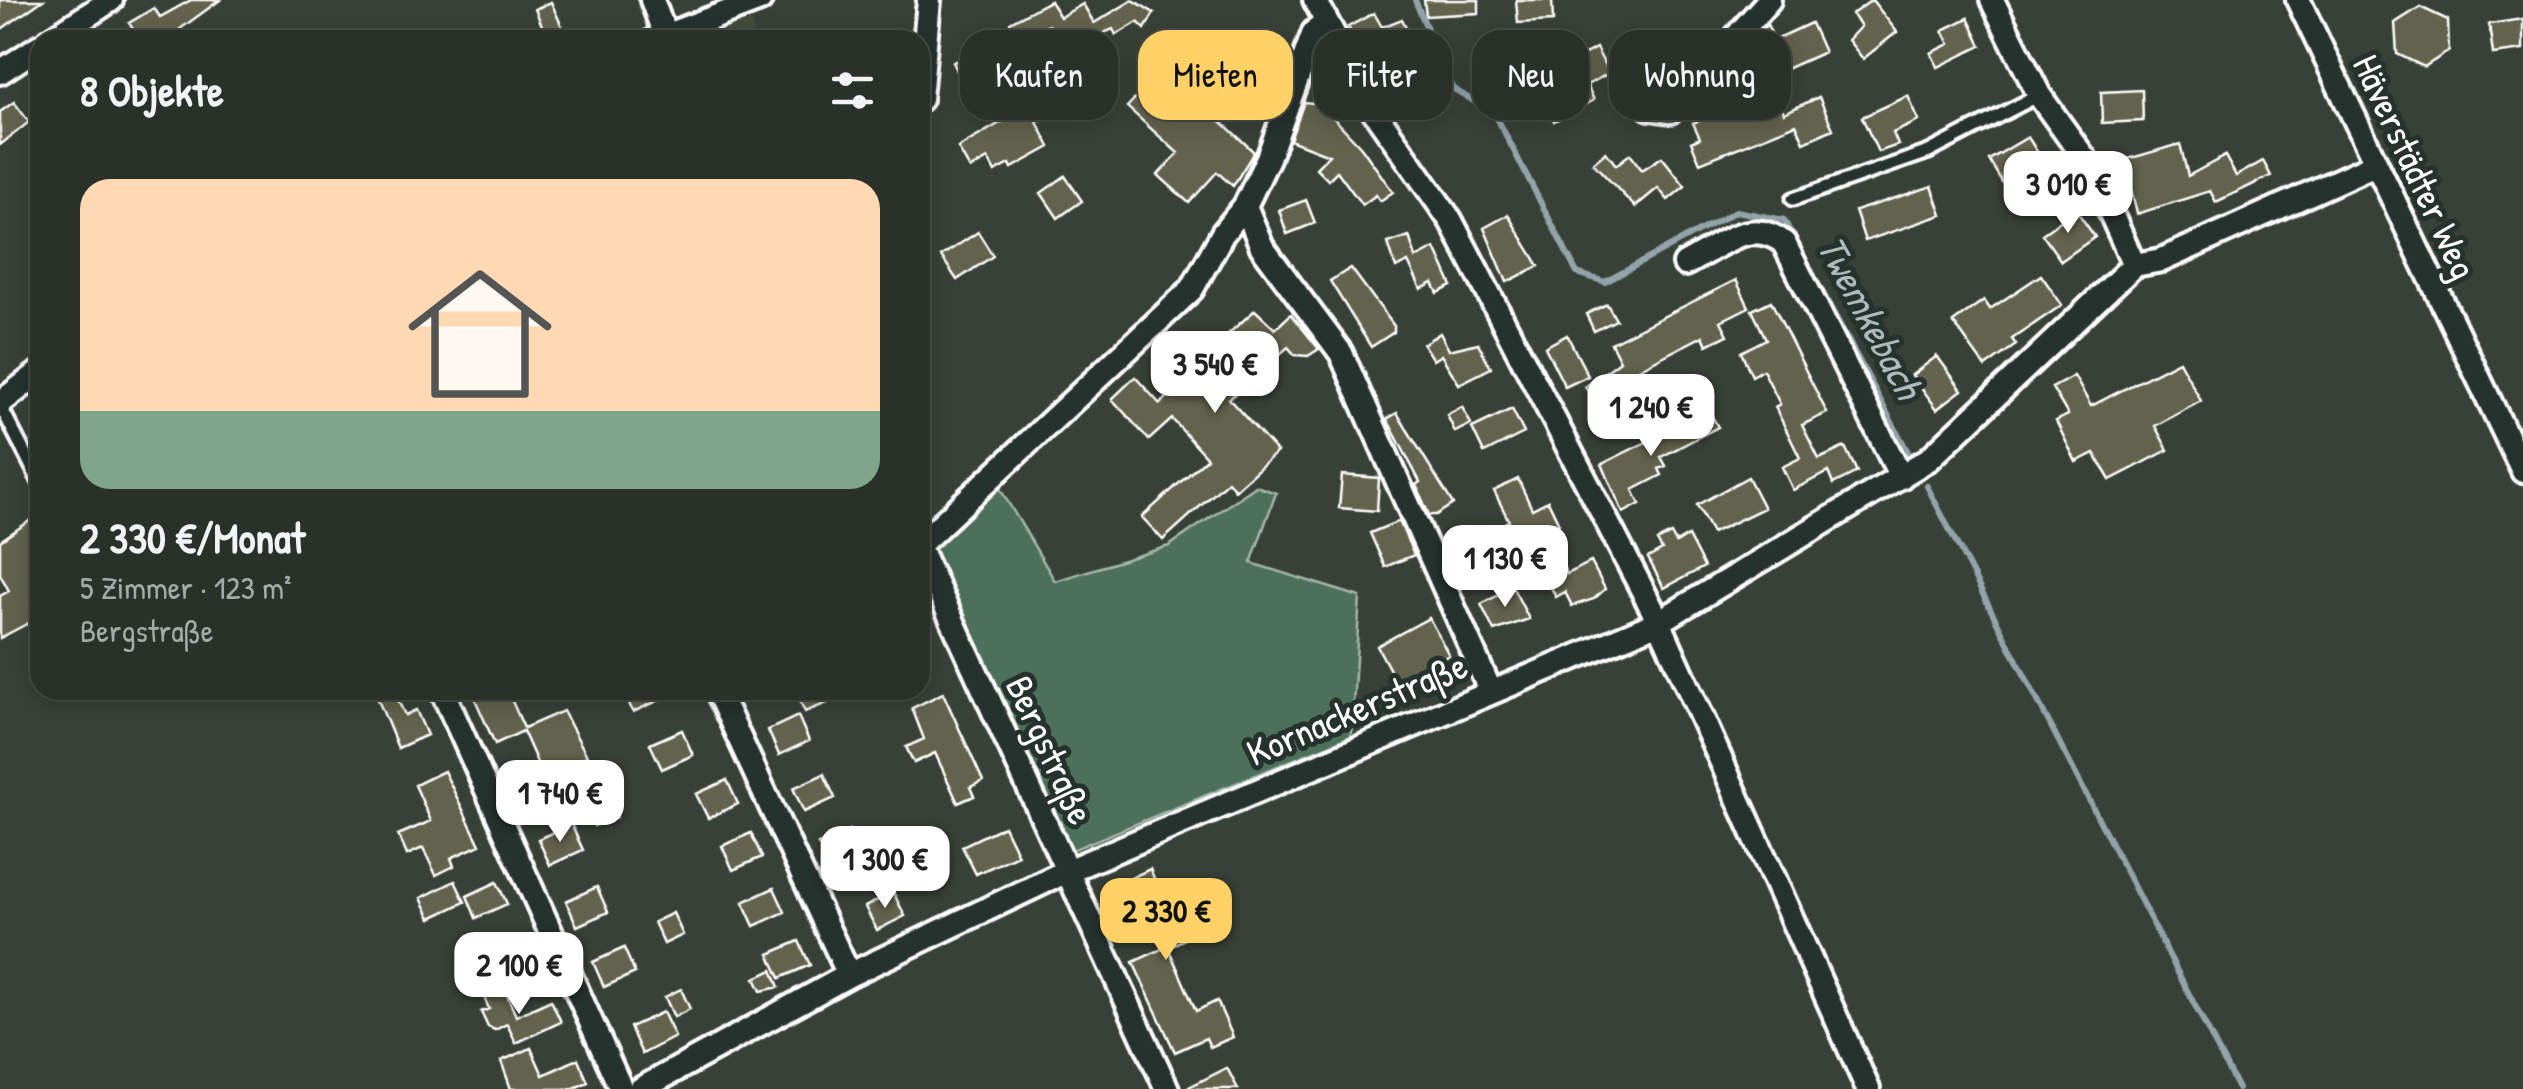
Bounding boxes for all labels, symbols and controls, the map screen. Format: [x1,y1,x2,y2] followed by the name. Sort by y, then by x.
[960,30,1118,120] chip: Kaufen
[1138,30,1293,120] chip: Mieten
[1313,30,1452,120] chip: Filter
[1472,30,1589,120] chip: Neu
[1609,30,1791,120] chip: Wohnung
[2341,46,2491,287] street label: Häverstädter Weg
[80,62,224,119] text: 8 Objekte
[825,63,880,118] icon: filters
[1976,151,2160,236] pin: 3 010 €
[2026,162,2110,205] text: 3 010 €
[1805,226,1937,409] water label: Twemkebach
[390,244,570,424] icon: home
[1123,331,1307,416] pin: 3 540 €
[1173,342,1257,385] text: 3 540 €
[1559,374,1743,459] pin: 1 240 €
[1609,385,1693,428] text: 1 240 €
[80,509,305,566] text: 2 330 €/Monat
[1413,525,1597,610] pin: 1 130 €
[1464,536,1546,579] text: 1 130 €
[80,566,291,609] text: 5 Zimmer · 123 m²
[80,609,213,652] text: Bergstraße
[1238,638,1475,778] street label: Kornackerstraße
[994,667,1108,832] street label: Bergstraße
[468,760,652,845] pin: 1 740 €
[518,771,602,814] text: 1 740 €
[793,826,977,911] pin: 1 300 €
[843,837,927,880] text: 1 300 €
[1074,878,1258,963] pin: 2 330 €
[1122,889,1210,932] text: 2 330 €
[427,932,611,1017] pin: 2 100 €
[476,943,562,986] text: 2 100 €

